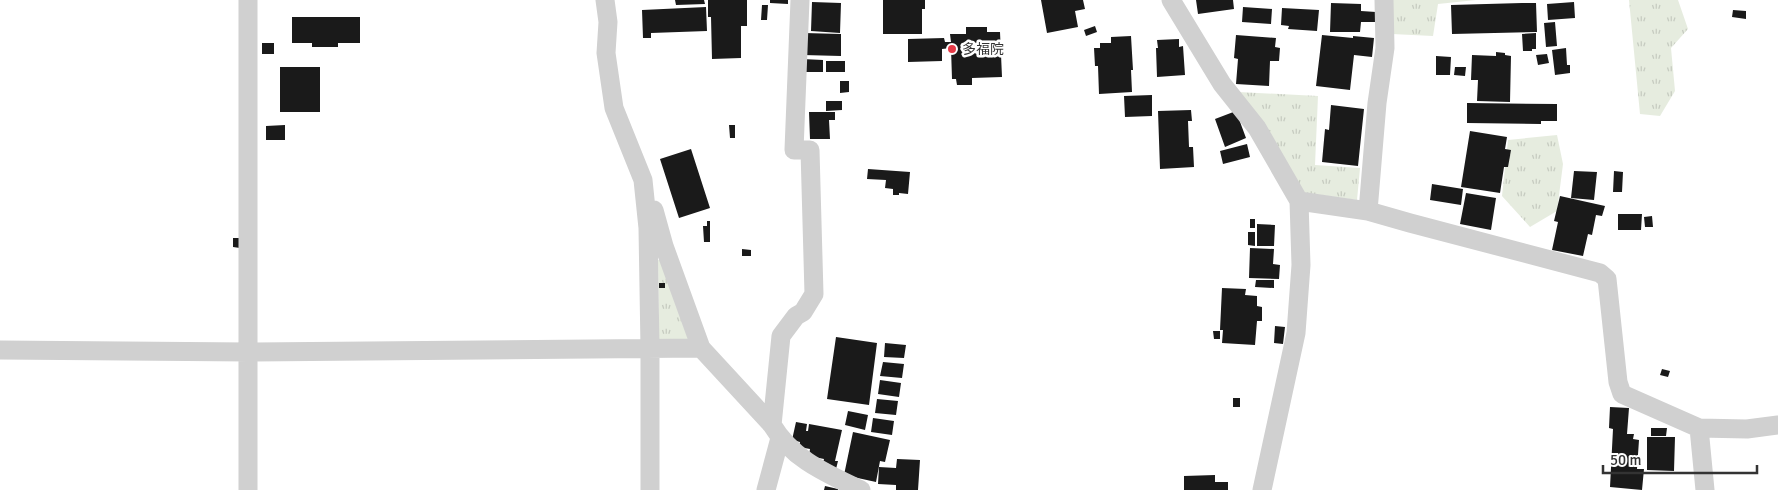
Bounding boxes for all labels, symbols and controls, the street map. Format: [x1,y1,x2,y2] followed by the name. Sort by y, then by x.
[962,41,1004,58] place label: 多福院
[946,43,958,55] marker: 多福院
[1603,442,1757,474] scale bar
[1610,451,1641,469] text: 50 m

